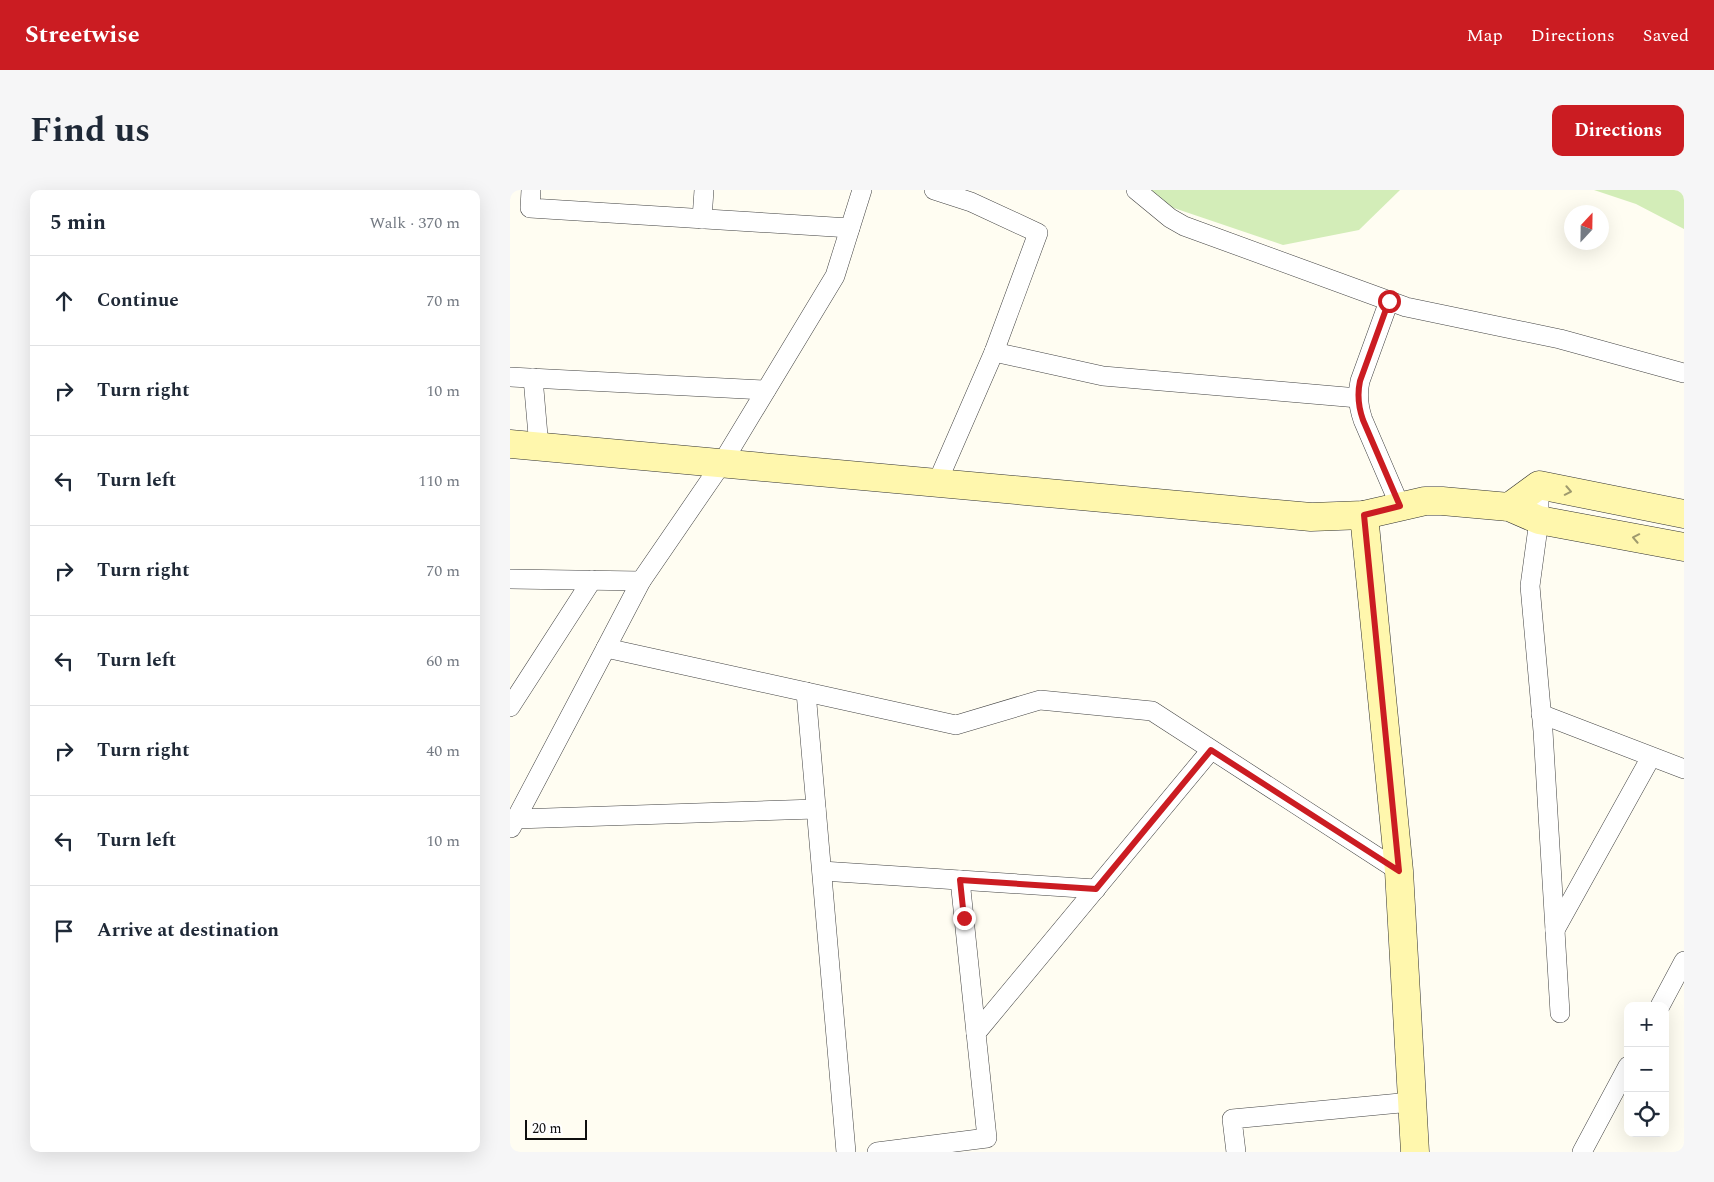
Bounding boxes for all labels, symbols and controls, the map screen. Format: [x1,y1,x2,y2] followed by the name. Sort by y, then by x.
[25,17,140,53] text: Streetwise
[1467,22,1503,49] text: Map
[1531,22,1615,49] text: Directions
[1643,22,1689,49] text: Saved
[30,104,150,157] text: Find us
[1552,105,1684,156] button: Directions
[1564,205,1609,250] north arrow
[50,207,106,239] text: 5 min
[369,211,460,235] text: Walk · 370 m
[97,286,179,315] text: Continue
[50,287,78,315] icon: ahead
[426,289,460,313] text: 70 m
[1378,290,1401,313] route start
[97,376,190,405] text: Turn right
[50,377,78,405] icon: right
[426,379,460,403] text: 10 m
[97,466,176,495] text: Turn left
[50,467,78,495] icon: left
[418,469,460,493] text: 110 m
[1563,485,1572,496] one-way arrow
[1632,533,1641,544] one-way arrow
[97,556,190,585] text: Turn right
[50,557,78,585] icon: right
[426,559,460,583] text: 70 m
[97,646,176,675] text: Turn left
[50,647,78,675] icon: left
[426,649,460,673] text: 60 m
[97,736,190,765] text: Turn right
[50,737,78,765] icon: right
[426,739,460,763] text: 40 m
[97,826,176,855] text: Turn left
[50,827,78,855] icon: left
[426,829,460,853] text: 10 m
[953,907,976,930] route end
[97,916,279,945] text: Arrive at destination
[50,917,78,945] icon: arrive
[1624,1002,1669,1137] map controls
[1624,1002,1669,1047] button: +
[1624,1047,1669,1092] button: −
[1624,1092,1669,1137] button: locate
[525,1117,588,1140] scale bar
[532,1118,562,1139] text: 20 m

